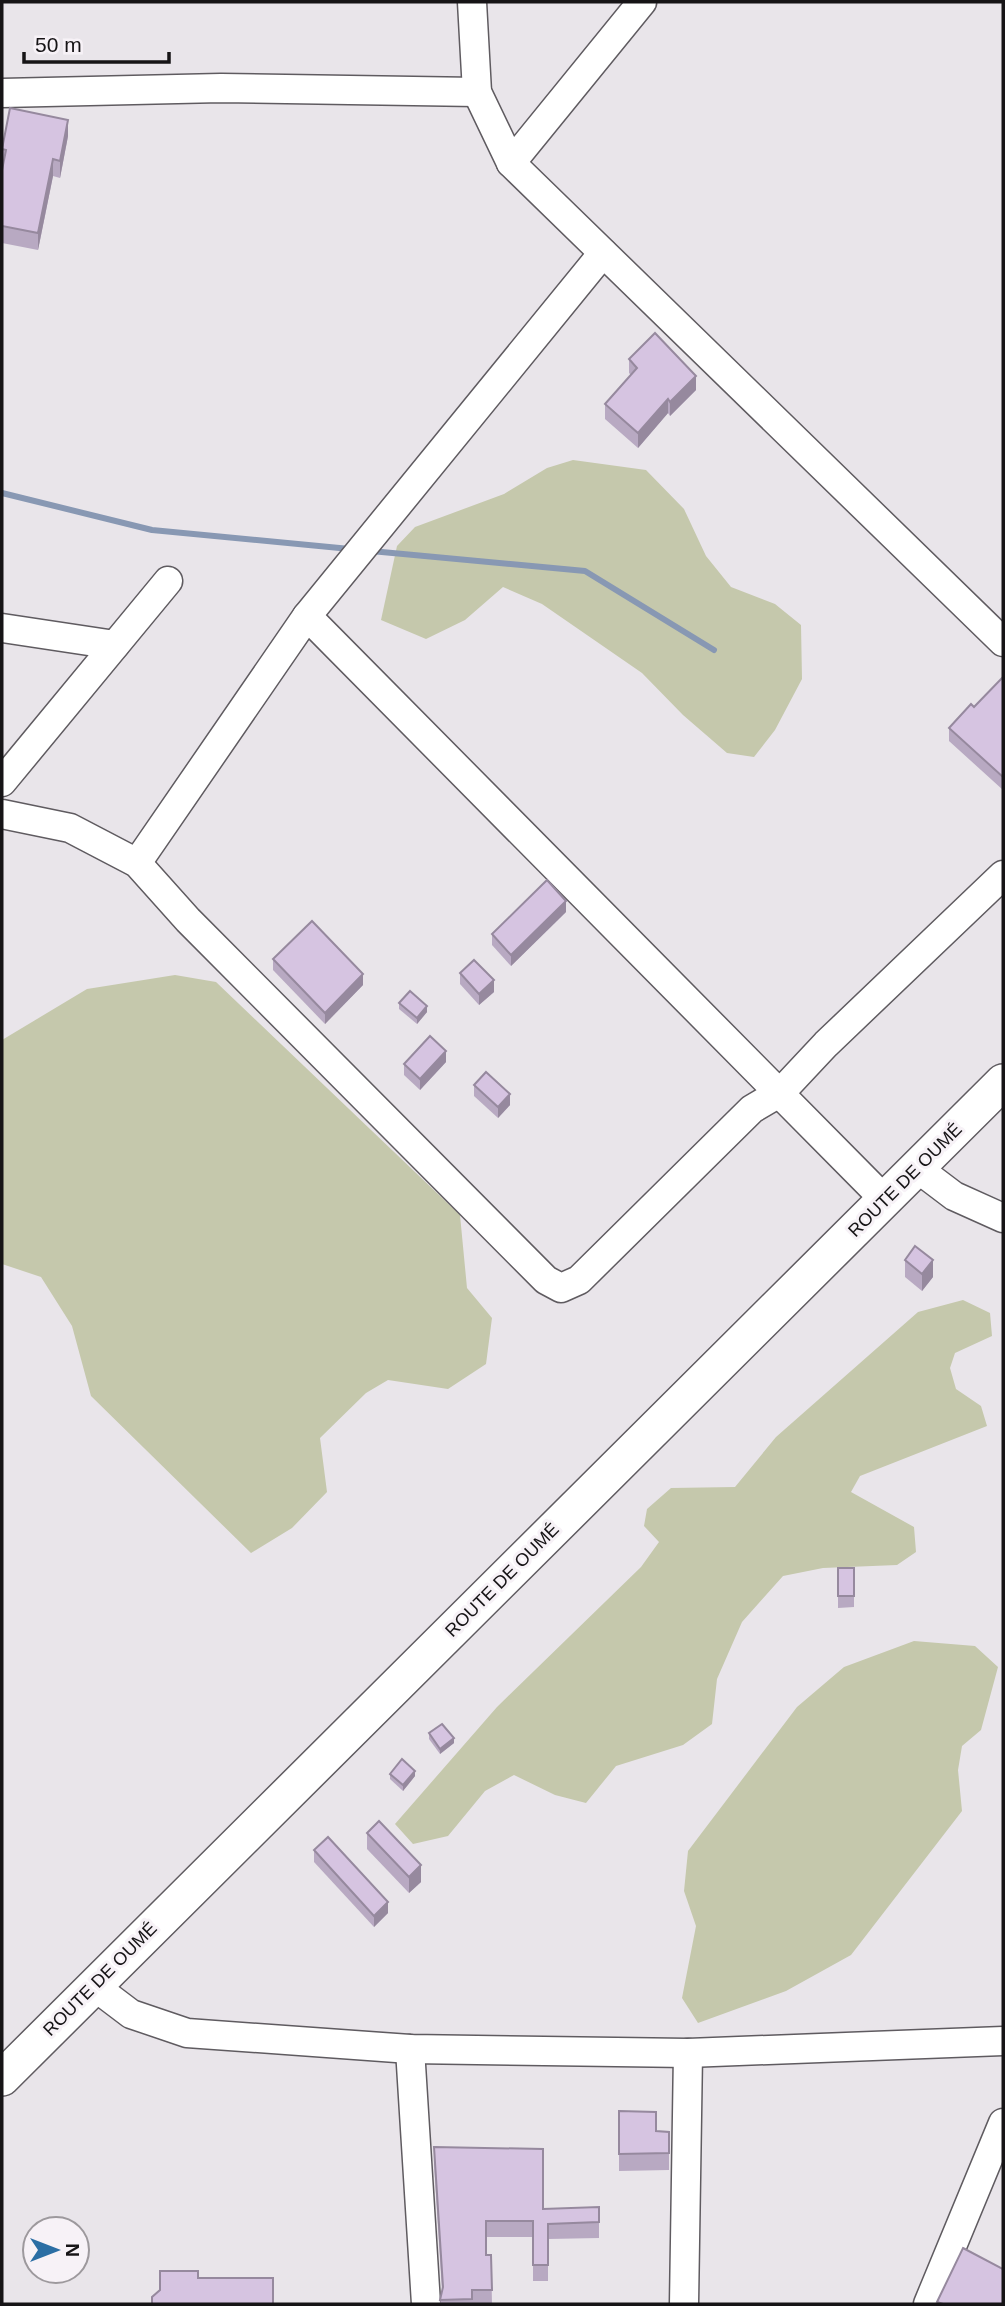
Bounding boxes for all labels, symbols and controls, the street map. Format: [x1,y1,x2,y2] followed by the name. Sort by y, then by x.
[24,21,170,65] scale bar
[35,33,82,56] text: 50 m
[844,1119,966,1241] street label: ROUTE DE OUMÉ
[441,1519,563,1641] street label: ROUTE DE OUMÉ
[39,1918,161,2040] street label: ROUTE DE OUMÉ
[21,2215,91,2285] north arrow
[62,2243,83,2257] text: N

